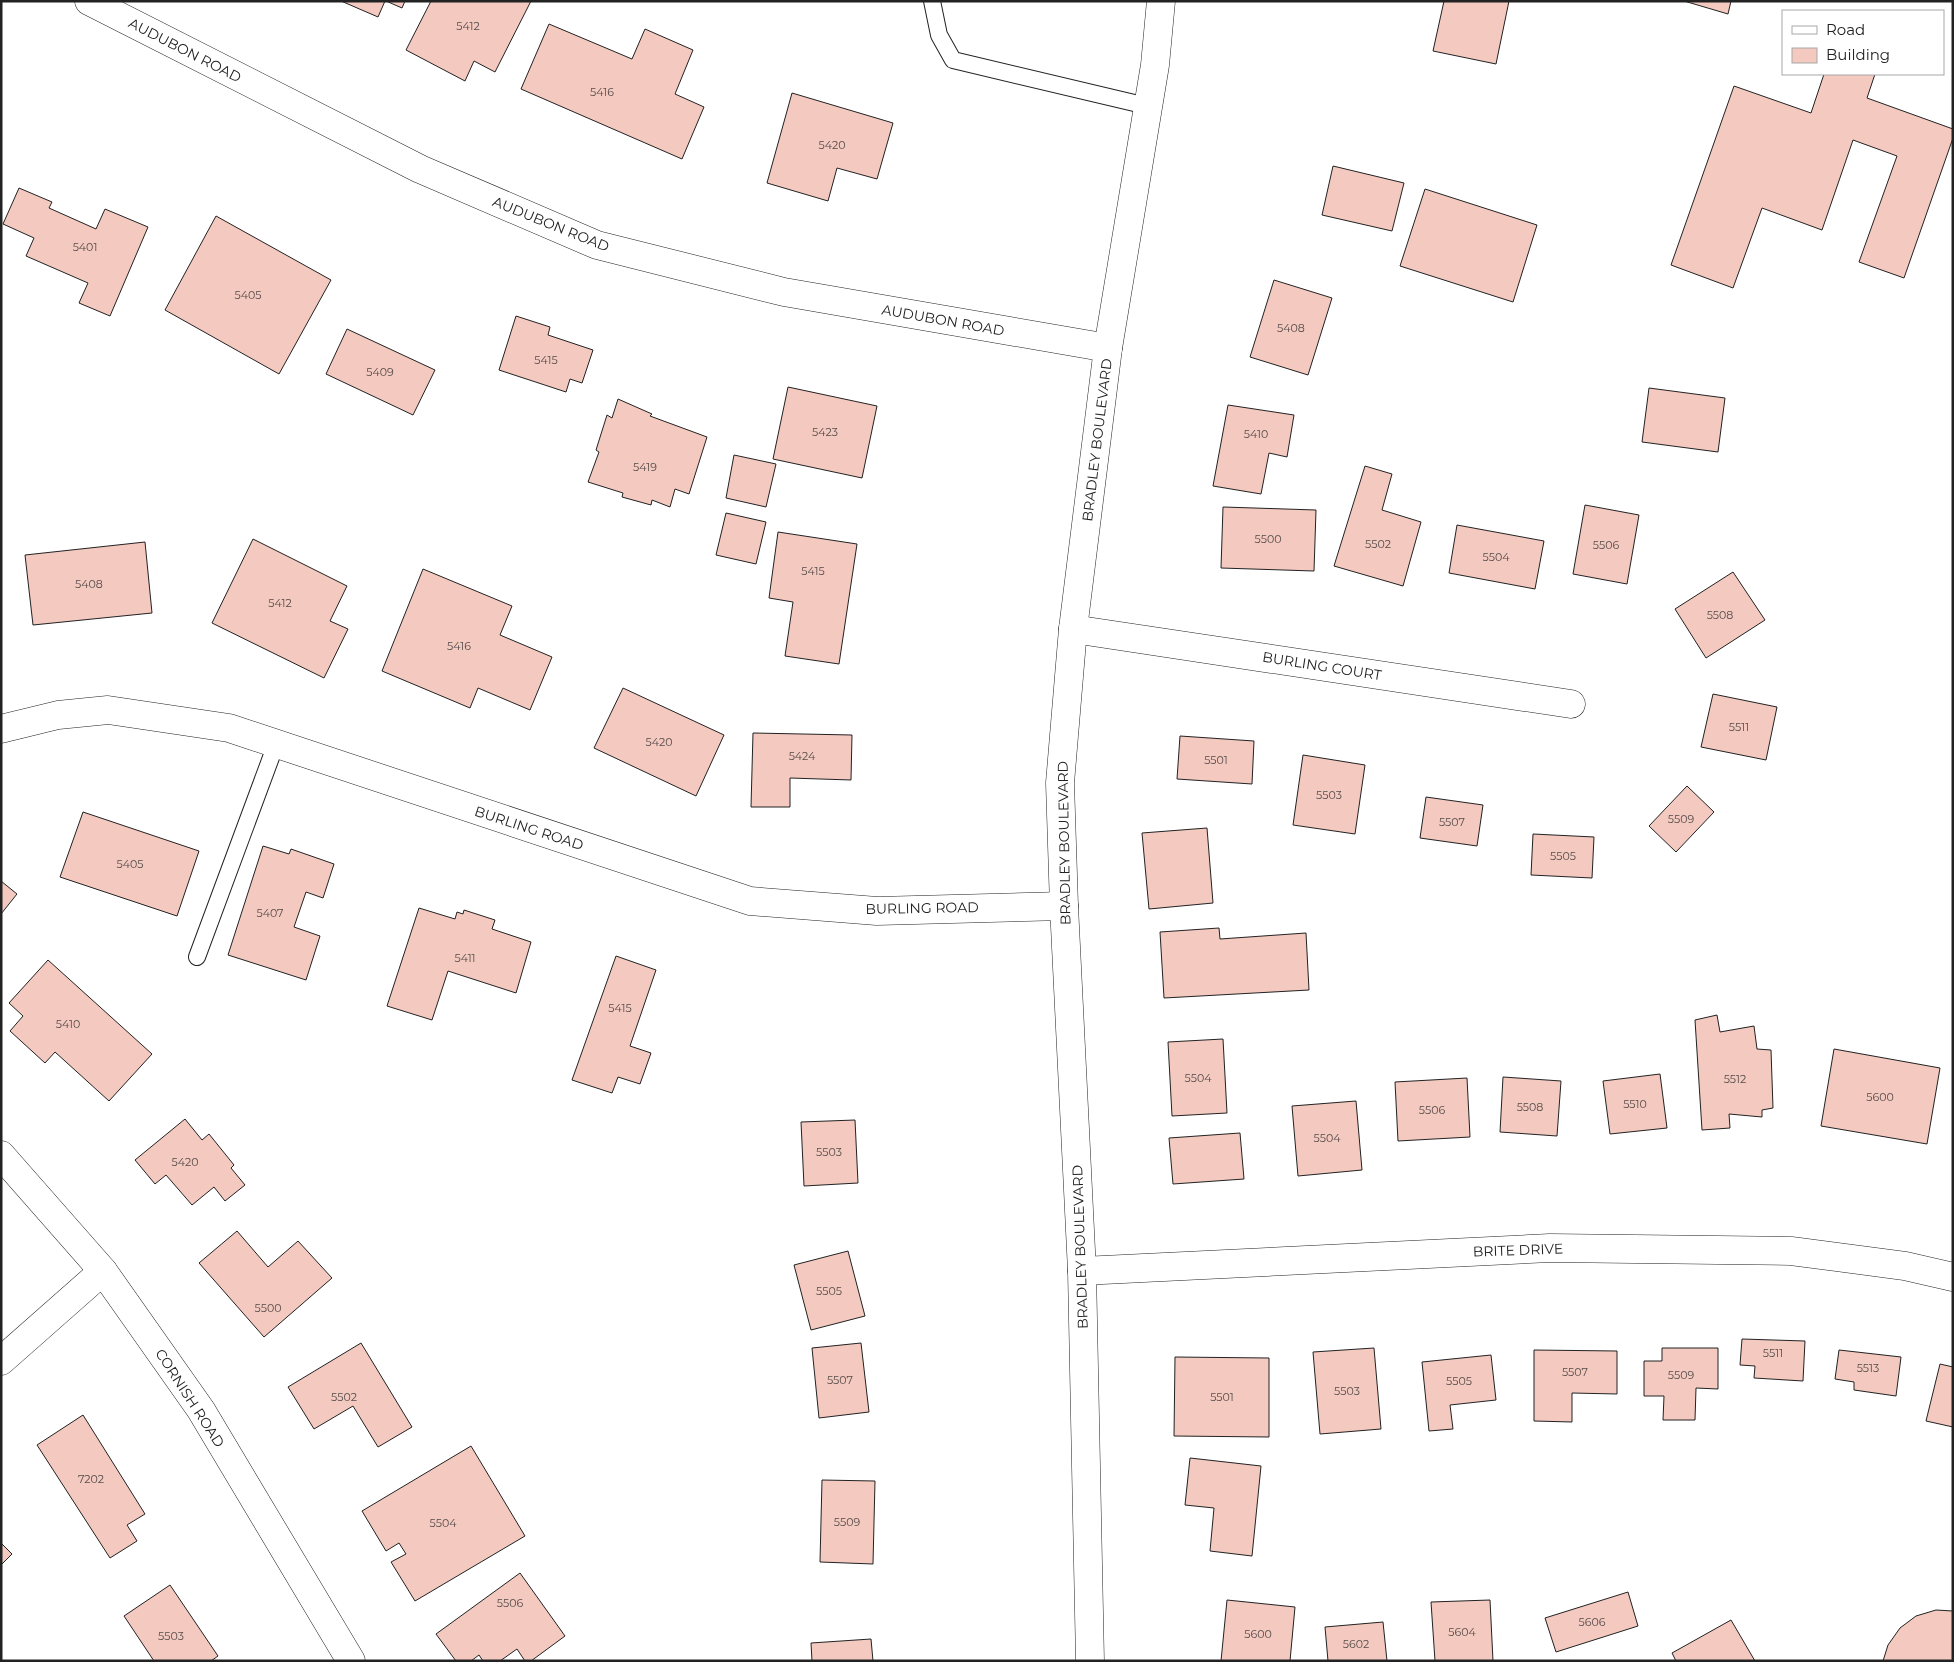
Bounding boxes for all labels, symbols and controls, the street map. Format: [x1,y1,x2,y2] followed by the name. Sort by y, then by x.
[1782,10,1944,75] legend
[126,14,244,86] street label: AUDUBON ROAD
[456,19,480,33] house number: 5412
[1826,20,1865,39] text: Road
[1826,45,1890,64] text: Building
[590,85,614,99] house number: 5416
[819,138,845,152] house number: 5420
[490,192,612,256] street label: AUDUBON ROAD
[73,240,97,254] house number: 5401
[234,288,262,302] house number: 5405
[880,300,1006,340] street label: AUDUBON ROAD
[1277,321,1305,335] house number: 5408
[534,353,558,367] house number: 5415
[1078,357,1116,523] street label: BRADLEY BOULEVARD
[366,365,394,379] house number: 5409
[812,425,838,439] house number: 5423
[1244,427,1268,441] house number: 5410
[633,460,657,474] house number: 5419
[1255,532,1281,546] house number: 5500
[1365,537,1391,551] house number: 5502
[1593,538,1619,552] house number: 5506
[1483,550,1510,564] house number: 5504
[801,564,825,578] house number: 5415
[75,577,103,591] house number: 5408
[268,596,292,610] house number: 5412
[1707,608,1733,622] house number: 5508
[447,639,471,653] house number: 5416
[1261,648,1383,684] street label: BURLING COURT
[1729,720,1749,734] house number: 5511
[646,735,672,749] house number: 5420
[789,749,816,763] house number: 5424
[1204,753,1228,767] house number: 5501
[1054,761,1074,925] street label: BRADLEY BOULEVARD
[1316,788,1342,802] house number: 5503
[472,802,586,854] street label: BURLING ROAD
[1668,812,1694,826] house number: 5509
[1439,815,1465,829] house number: 5507
[1550,849,1576,863] house number: 5505
[116,857,144,871] house number: 5405
[865,898,979,918] street label: BURLING ROAD
[256,906,284,920] house number: 5407
[454,951,476,965] house number: 5411
[608,1001,632,1015] house number: 5415
[56,1017,80,1031] house number: 5410
[1185,1071,1212,1085] house number: 5504
[1724,1072,1746,1086] house number: 5512
[1866,1090,1894,1104] house number: 5600
[1623,1097,1647,1111] house number: 5510
[1517,1100,1543,1114] house number: 5508
[1419,1103,1445,1117] house number: 5506
[1314,1131,1341,1145] house number: 5504
[816,1145,842,1159] house number: 5503
[172,1155,198,1169] house number: 5420
[1068,1165,1092,1329] street label: BRADLEY BOULEVARD
[1472,1239,1564,1261] street label: BRITE DRIVE
[816,1284,842,1298] house number: 5505
[255,1301,281,1315] house number: 5500
[151,1345,229,1451] street label: CORNISH ROAD
[1763,1346,1783,1360] house number: 5511
[1857,1361,1879,1375] house number: 5513
[1562,1365,1588,1379] house number: 5507
[1668,1368,1694,1382] house number: 5509
[827,1373,853,1387] house number: 5507
[1446,1374,1472,1388] house number: 5505
[1334,1384,1360,1398] house number: 5503
[331,1390,357,1404] house number: 5502
[1210,1390,1234,1404] house number: 5501
[78,1472,104,1486] house number: 7202
[834,1515,860,1529] house number: 5509
[430,1516,457,1530] house number: 5504
[497,1596,523,1610] house number: 5506
[1579,1615,1606,1629] house number: 5606
[1448,1625,1476,1639] house number: 5604
[1244,1627,1272,1641] house number: 5600
[158,1629,184,1643] house number: 5503
[1343,1637,1369,1651] house number: 5602

